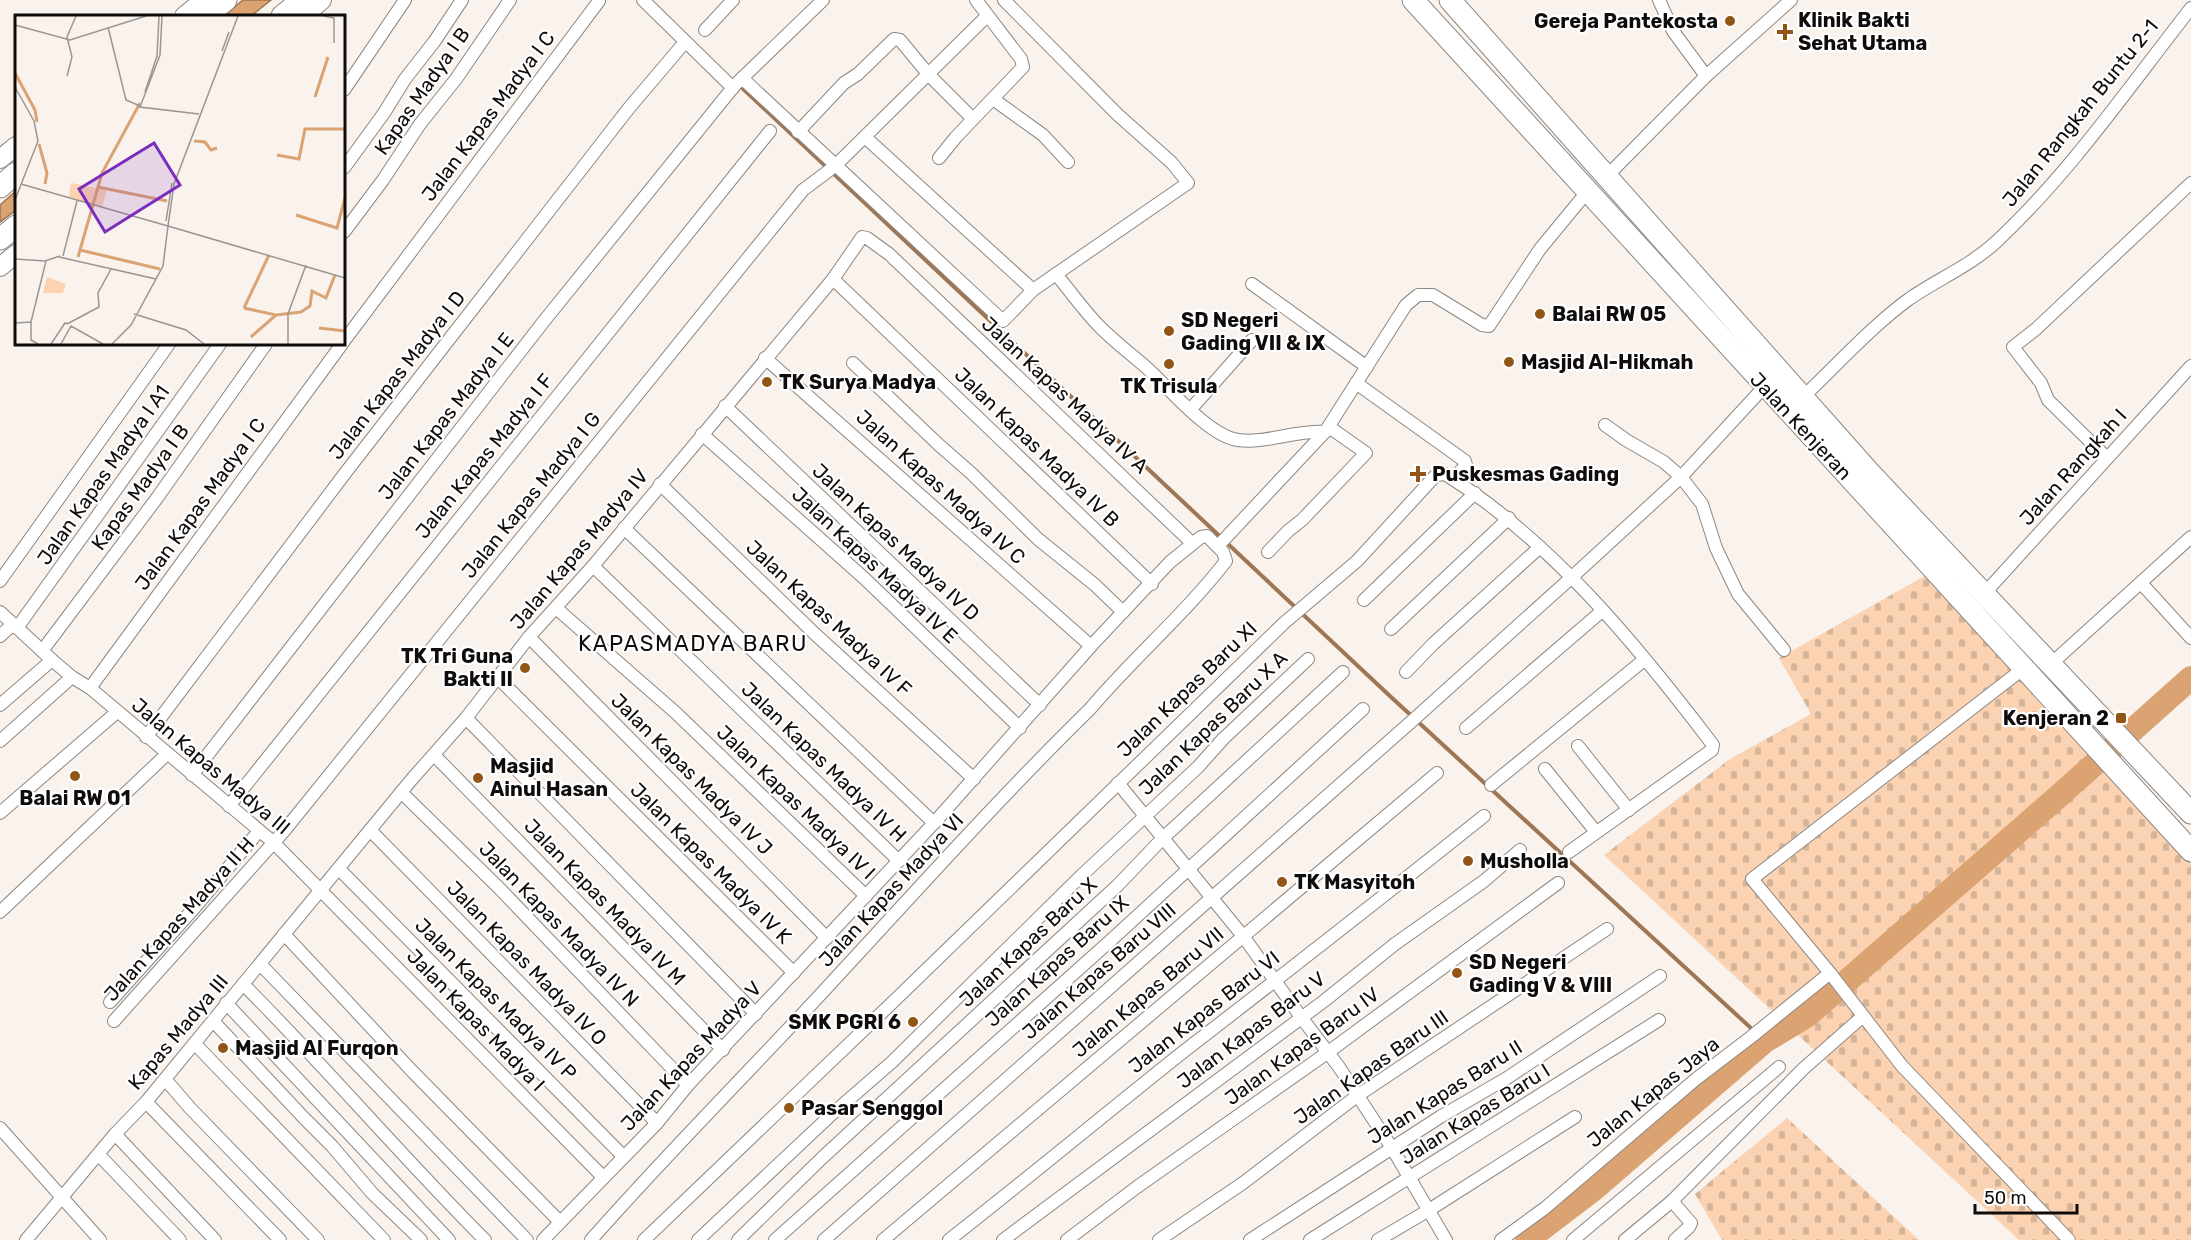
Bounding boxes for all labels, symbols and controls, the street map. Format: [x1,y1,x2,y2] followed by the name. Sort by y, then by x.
[1798,8,1927,55] place label: Klinik Bakti Sehat Utama
[1534,9,1718,33] place label: Gereja Pantekosta
[1723,14,1737,28] marker: Gereja Pantekosta
[15,15,345,345] inset map
[1997,15,2163,211] street label: Jalan Rangkah Buntu 2-1
[369,23,475,159] street label: Kapas Madya I B
[1776,23,1794,41] marker: Klinik Bakti Sehat Utama
[416,26,560,206] street label: Jalan Kapas Madya I C
[324,286,470,464] street label: Jalan Kapas Madya I D
[1552,302,1666,326] place label: Balai RW 05
[1533,307,1547,321] marker: Balai RW 05
[1181,308,1325,355] place label: SD Negeri Gading VII & IX
[977,312,1153,478] street label: Jalan Kapas Madya IV A
[1162,324,1176,338] marker: SD Negeri Gading VII & IX
[373,328,519,504] street label: Jalan Kapas Madya I E
[1521,350,1694,374] place label: Masjid Al-Hikmah
[1502,355,1516,369] marker: Masjid Al-Hikmah
[1162,357,1176,371] marker: TK Trisula
[950,362,1124,532] street label: Jalan Kapas Madya IV B
[1745,367,1857,485] street label: Jalan Kenjeran
[410,369,558,543] street label: Jalan Kapas Madya I F
[779,370,936,394] place label: TK Surya Madya
[1120,374,1218,398] place label: TK Trisula
[760,375,774,389] marker: TK Surya Madya
[32,381,174,569] street label: Jalan Kapas Madya I A1
[2014,404,2132,530] street label: Jalan Rangkah I
[852,405,1030,569] street label: Jalan Kapas Madya IV C
[457,407,605,583] street label: Jalan Kapas Madya I G
[130,413,270,595] street label: Jalan Kapas Madya I C
[86,419,194,555] street label: Kapas Madya I B
[807,458,985,626] street label: Jalan Kapas Madya IV D
[1432,462,1619,486] place label: Puskesmas Gading
[505,464,653,634] street label: Jalan Kapas Madya IV
[1409,465,1427,483] marker: Puskesmas Gading
[787,482,963,648] street label: Jalan Kapas Madya IV E
[741,535,917,701] street label: Jalan Kapas Madya IV F
[1112,616,1262,762] street label: Jalan Kapas Baru XI
[578,630,808,657] district label: KAPASMADYA BARU
[401,644,513,691] place label: TK Tri Guna Bakti II
[1134,646,1292,800] street label: Jalan Kapas Baru X A
[518,661,532,675] marker: TK Tri Guna Bakti II
[736,677,912,847] street label: Jalan Kapas Madya IV H
[606,688,778,860] street label: Jalan Kapas Madya IV J
[127,693,295,839] street label: Jalan Kapas Madya III
[2003,706,2109,730] place label: Kenjeran 2
[2114,711,2128,725] marker: Kenjeran 2
[712,720,880,884] street label: Jalan Kapas Madya IV I
[490,754,608,801] place label: Masjid Ainul Hasan
[68,769,82,783] marker: Balai RW 01
[471,771,485,785] marker: Masjid Ainul Hasan
[625,777,797,949] street label: Jalan Kapas Madya IV K
[19,786,131,810] place label: Balai RW 01
[814,808,968,972] street label: Jalan Kapas Madya VI
[519,814,691,990] street label: Jalan Kapas Madya IV M
[99,832,259,1006] street label: Jalan Kapas Madya II H
[474,837,644,1011] street label: Jalan Kapas Madya IV N
[1480,849,1569,873] place label: Musholla
[1461,854,1475,868] marker: Musholla
[1294,870,1415,894] place label: TK Masyitoh
[954,872,1102,1012] street label: Jalan Kapas Baru X
[1275,875,1289,889] marker: TK Masyitoh
[442,876,612,1050] street label: Jalan Kapas Madya IV O
[980,890,1134,1032] street label: Jalan Kapas Baru IX
[1017,898,1181,1044] street label: Jalan Kapas Baru VIII
[410,913,582,1085] street label: Jalan Kapas Madya IV P
[402,944,550,1096] street label: Jalan Kapas Madya I
[1124,946,1284,1078] street label: Jalan Kapas Baru VII
[1469,950,1612,997] place label: SD Negeri Gading V & VIII
[1172,966,1330,1094] street label: Jalan Kapas Baru V
[1450,966,1464,980] marker: SD Negeri Gading V & VIII
[1172,967,1330,1093] street label: Jalan Kapas Baru VI
[123,970,233,1094] street label: Kapas Madya III
[616,976,766,1136] street label: Jalan Kapas Madya V
[1220,982,1384,1110] street label: Jalan Kapas Baru IV
[1289,1005,1453,1129] street label: Jalan Kapas Baru III
[788,1010,901,1034] place label: SMK PGRI 6
[906,1015,920,1029] marker: SMK PGRI 6
[1582,1031,1724,1153] street label: Jalan Kapas Jaya
[235,1036,399,1060] place label: Masjid Al Furqon
[216,1041,230,1055] marker: Masjid Al Furqon
[1396,1058,1554,1170] street label: Jalan Kapas Baru II
[1396,1058,1554,1170] street label: Jalan Kapas Baru I
[801,1096,943,1120] place label: Pasar Senggol
[782,1101,796,1115] marker: Pasar Senggol
[1975,1177,2077,1215] scale bar
[1984,1187,2027,1209] text: 50 m

